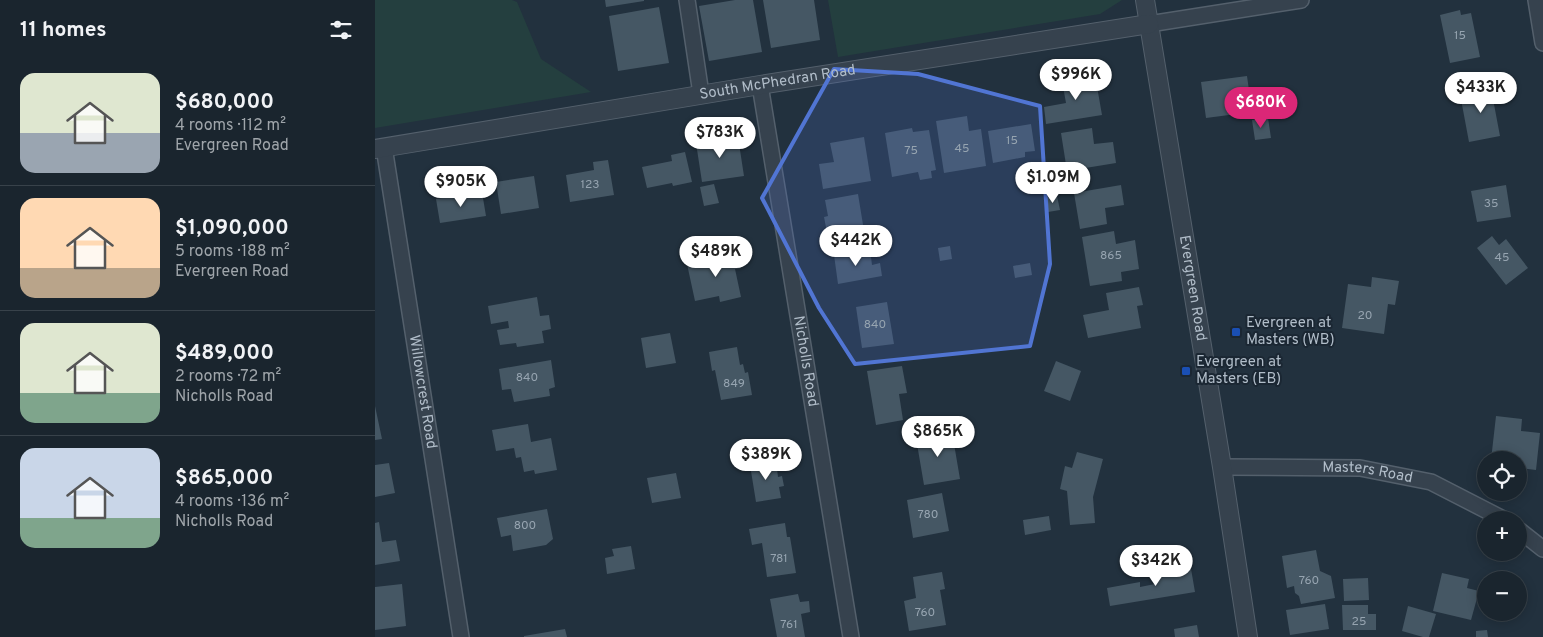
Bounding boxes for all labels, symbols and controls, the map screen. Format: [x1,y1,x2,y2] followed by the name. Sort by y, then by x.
[327,16,355,44] icon: filters
[20,17,107,44] text: 11 homes
[1454,28,1466,44] house number: 15
[1041,58,1111,101] pin: $996K
[698,61,857,104] street label: South McPhedran Road
[1051,65,1101,85] text: $996K
[1446,72,1516,114] pin: $433K
[1456,78,1506,98] text: $433K
[1226,86,1296,129] pin: $680K
[175,89,274,116] text: $680,000
[60,93,120,153] icon: home
[1235,93,1287,113] text: $680K
[175,116,286,136] text: 4 rooms · 112 m²
[685,116,755,159] pin: $783K
[696,123,744,143] text: $783K
[1006,133,1018,149] house number: 15
[175,136,289,156] text: Evergreen Road
[955,141,969,157] house number: 45
[904,143,918,159] house number: 75
[1012,162,1094,204] pin: $1.09M
[426,166,496,208] pin: $905K
[1026,168,1080,188] text: $1.09M
[435,172,487,192] text: $905K
[580,177,600,193] house number: 123
[1484,196,1498,212] house number: 35
[175,215,289,242] text: $1,090,000
[60,218,120,278] icon: home
[821,224,891,267] pin: $442K
[830,231,882,251] text: $442K
[1174,234,1211,342] street label: Evergreen Road
[681,236,751,278] pin: $489K
[175,242,290,262] text: 5 rooms · 188 m²
[690,242,742,262] text: $489K
[1100,248,1122,264] house number: 865
[1495,250,1509,266] house number: 45
[175,262,289,282] text: Evergreen Road
[1357,308,1373,324] house number: 20
[789,314,822,408] street label: Nicholls Road
[1246,314,1335,350] place label: Evergreen at Masters (WB)
[864,317,886,333] house number: 840
[1230,326,1242,338] marker: Evergreen at Masters (WB)
[404,334,441,450] street label: Willowcrest Road
[175,340,274,367] text: $489,000
[60,343,120,403] icon: home
[1196,353,1281,389] place label: Evergreen at Masters (EB)
[1180,365,1192,377] marker: Evergreen at Masters (EB)
[175,367,281,387] text: 2 rooms · 72 m²
[516,370,538,386] house number: 840
[723,376,745,392] house number: 849
[175,387,273,407] text: Nicholls Road
[903,416,973,458] pin: $865K
[913,422,963,442] text: $865K
[731,438,801,481] pin: $389K
[741,445,791,465] text: $389K
[1477,451,1527,621] map controls
[1477,451,1527,501] button: locate
[1322,458,1414,488] street label: Masters Road
[175,465,273,492] text: $865,000
[60,468,120,528] icon: home
[175,492,289,512] text: 4 rooms · 136 m²
[918,507,938,523] house number: 780
[1477,511,1527,561] button: +
[175,512,273,532] text: Nicholls Road
[514,518,536,534] house number: 800
[1121,544,1191,587] pin: $342K
[770,551,788,567] house number: 781
[1131,551,1181,571] text: $342K
[1477,571,1527,621] button: −
[1299,573,1319,589] house number: 760
[915,605,935,621] house number: 760
[1352,614,1366,630] house number: 25
[780,617,798,633] house number: 761

